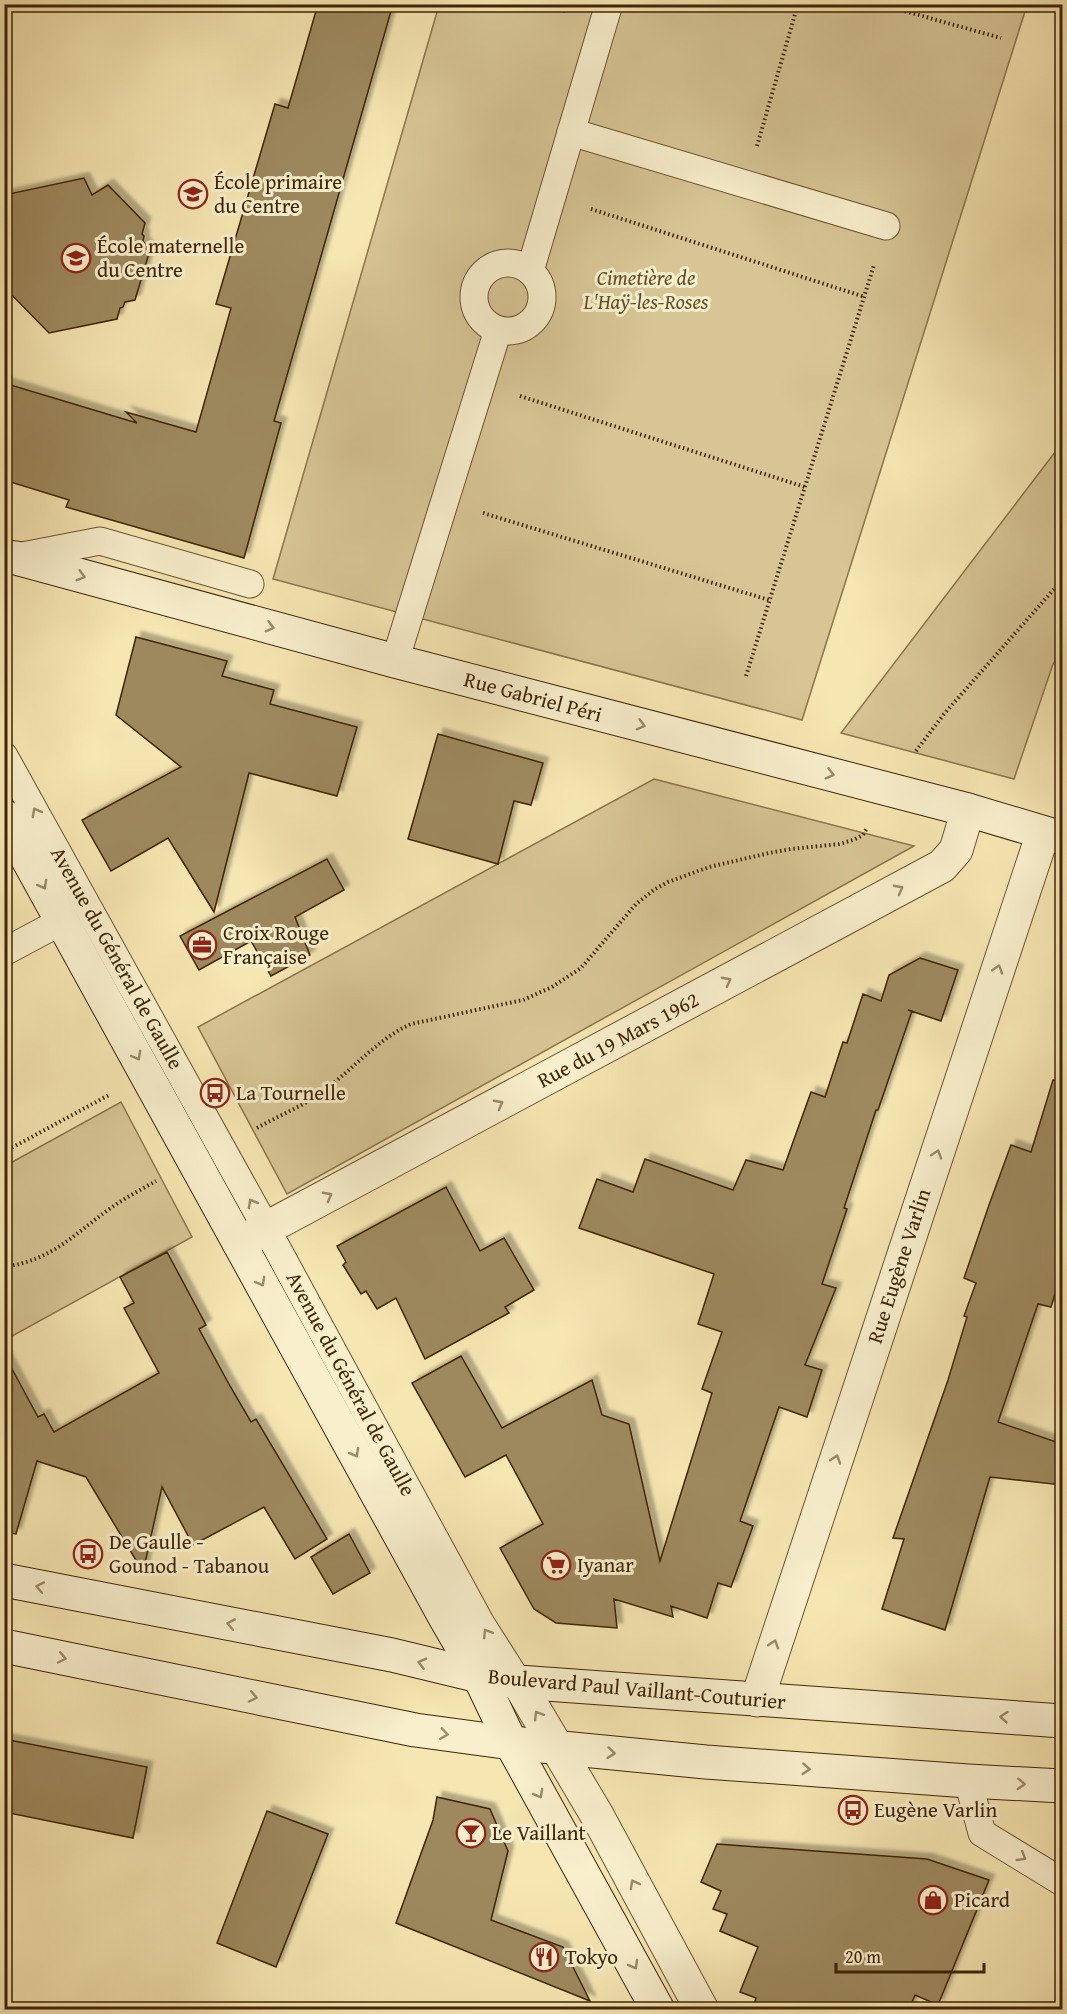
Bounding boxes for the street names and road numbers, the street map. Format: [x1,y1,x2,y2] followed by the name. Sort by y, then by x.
[461,663,606,730] street label: Rue Gabriel Péri
[43,841,192,1075] street label: Avenue du Général de Gaulle
[531,984,704,1095] street label: Rue du 19 Mars 1962
[859,1184,938,1347] street label: Rue Eugène Varlin
[279,1266,424,1502] street label: Avenue du Général de Gaulle
[487,1660,788,1717] street label: Boulevard Paul Vaillant-Couturier

